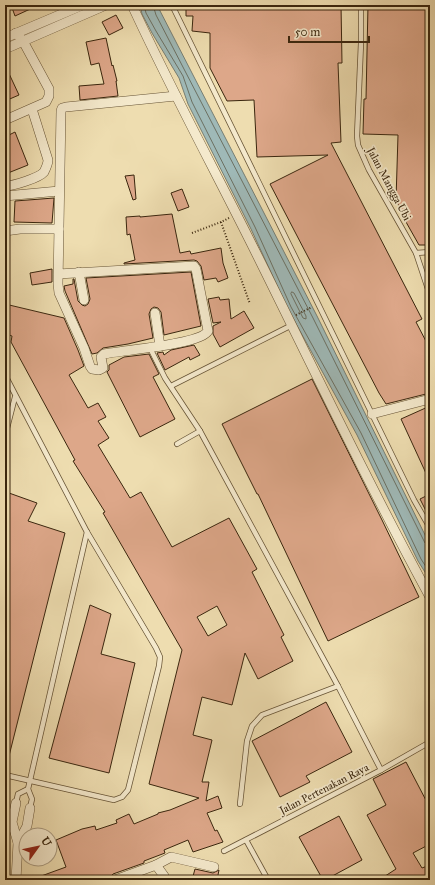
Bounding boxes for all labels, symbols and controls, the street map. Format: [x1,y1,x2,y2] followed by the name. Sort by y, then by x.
[289,18,369,44] scale bar
[295,25,320,39] text: 50 m
[363,144,414,223] street label: Jalan Mangga Ubi
[276,761,372,819] street label: Jalan Pertenakan Raya
[18,827,58,867] north arrow
[38,835,54,849] text: U

